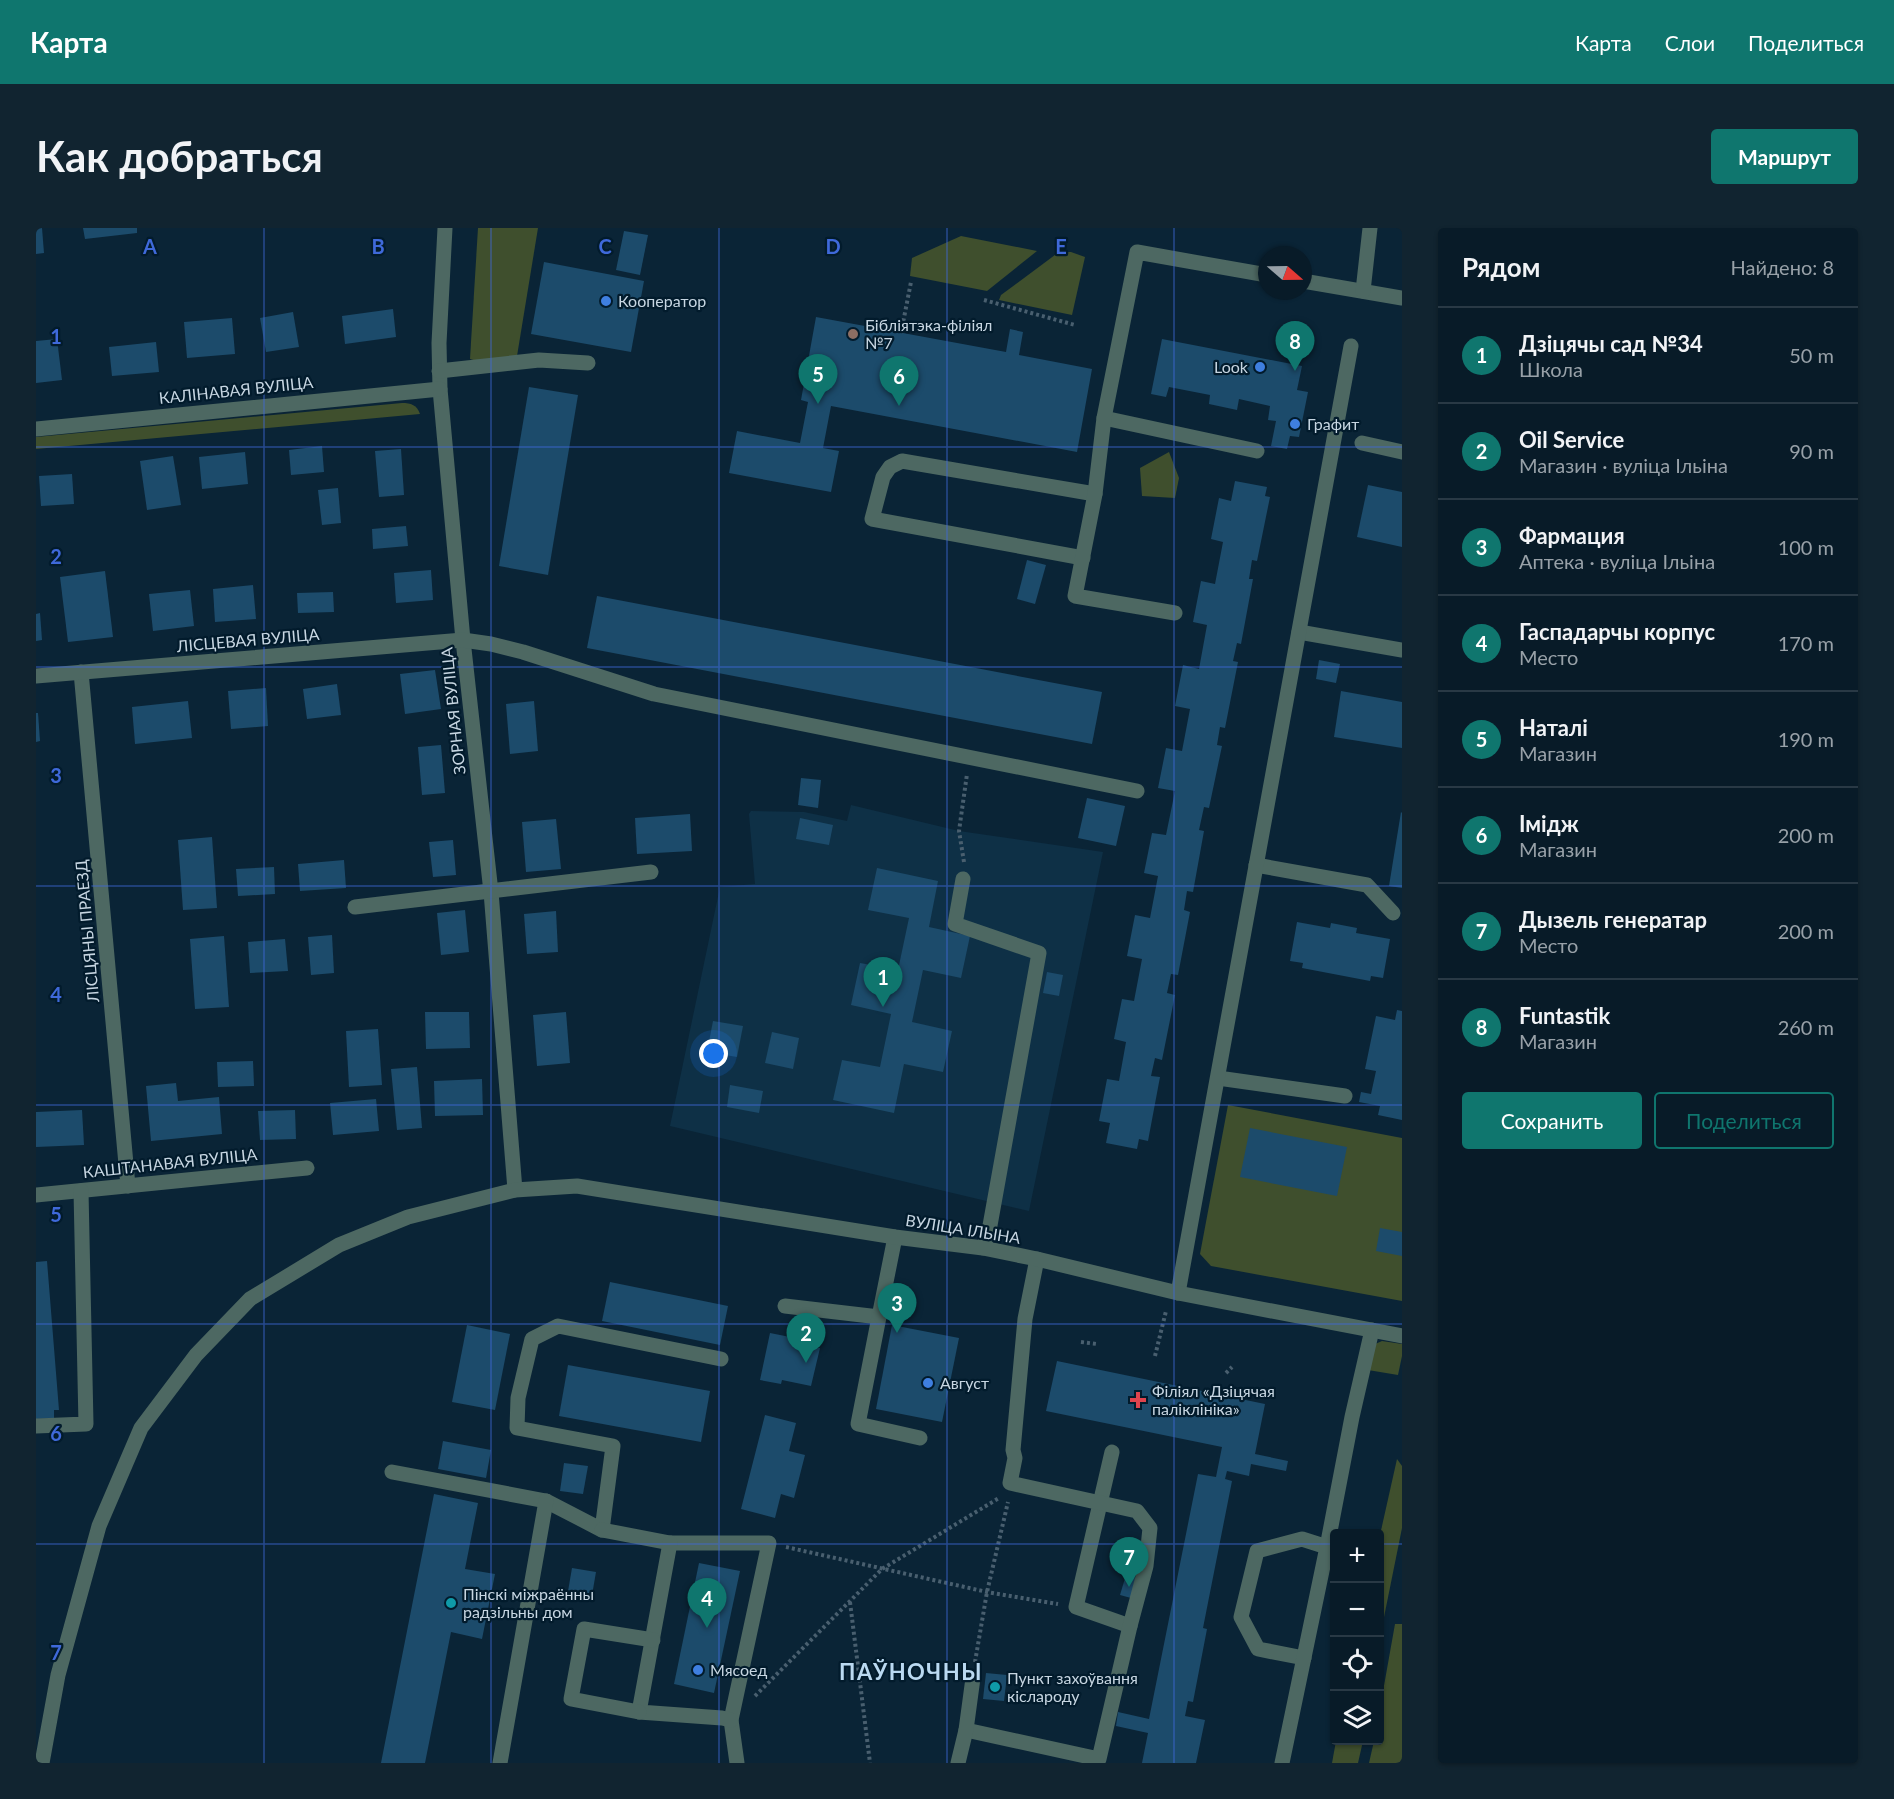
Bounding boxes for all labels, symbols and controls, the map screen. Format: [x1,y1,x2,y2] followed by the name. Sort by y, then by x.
[30,25,108,59] text: Карта
[1575,30,1632,55] text: Карта
[1665,30,1715,55] text: Слои
[1748,30,1864,55] text: Поделиться
[1711,129,1858,184] button: Маршрут
[36,131,323,181] text: Как добраться
[142,234,157,258] text: A
[371,234,385,258] text: B
[598,234,612,258] text: C
[825,234,841,258] text: D
[1055,234,1067,258] text: E
[1258,246,1312,300] north arrow
[1462,251,1540,283] text: Рядом
[1731,255,1834,279] text: Найдено: 8
[618,291,706,310] place label: Кооператор
[599,294,613,308] marker: Кооператор
[865,315,992,352] place label: Бібліятэка-філіял №7
[1276,322,1314,371] pin: 8
[50,324,62,348] text: 1
[846,327,860,341] marker: Бібліятэка-філіял №7
[1519,330,1703,357] text: Дзіцячы сад №34
[1476,343,1487,367] text: 1
[1789,343,1834,367] text: 50 m
[798,354,838,404] pin: 5
[880,356,918,406] pin: 6
[1214,357,1249,376] place label: Look
[1519,357,1583,381] text: Школа
[1253,360,1267,374] marker: Look
[158,372,314,407] street label: КАЛІНАВАЯ ВУЛІЦА
[1307,414,1359,433] place label: Графит
[1288,417,1302,431] marker: Графит
[1519,426,1624,453] text: Oil Service
[1476,439,1487,463] text: 2
[1789,439,1834,463] text: 90 m
[1519,453,1728,477] text: Магазин · вуліца Ільіна
[1519,522,1625,549] text: Фармация
[1476,535,1487,559] text: 3
[1778,535,1834,559] text: 100 m
[50,544,62,568] text: 2
[1519,549,1715,573] text: Аптека · вуліца Ільіна
[1519,618,1715,645] text: Гаспадарчы корпус
[175,624,320,655] street label: ЛІСЦЕВАЯ ВУЛІЦА
[1476,631,1487,655] text: 4
[1778,631,1834,655] text: 170 m
[1519,645,1578,669] text: Место
[436,646,469,776] street label: ЗОРНАЯ ВУЛІЦА
[1519,714,1588,741] text: Наталі
[1476,727,1487,751] text: 5
[1778,727,1834,751] text: 190 m
[1519,741,1597,765] text: Магазин
[50,763,62,787] text: 3
[1519,810,1579,837] text: Імідж
[1476,823,1487,847] text: 6
[1778,823,1834,847] text: 200 m
[1519,837,1597,861] text: Магазин
[71,859,102,1004] street label: ЛІСЦЯНЫ ПРАЕЗД
[1519,906,1707,933] text: Дызель генератар
[1476,919,1487,943] text: 7
[1778,919,1834,943] text: 200 m
[1519,933,1578,957] text: Место
[864,958,902,1007] pin: 1
[50,982,62,1006] text: 4
[1519,1002,1610,1029] text: Funtastik
[1476,1015,1487,1039] text: 8
[1778,1015,1834,1039] text: 260 m
[1519,1029,1597,1053] text: Магазин
[699,1039,728,1068] your location
[1462,1092,1642,1149] button: Сохранить
[1654,1092,1834,1149] button: Поделиться
[82,1144,258,1181] street label: КАШТАНАВАЯ ВУЛІЦА
[50,1202,62,1226] text: 5
[904,1210,1022,1247] street label: ВУЛІЦА ІЛЬІНА
[878,1284,916,1333] pin: 3
[786,1314,826,1363] pin: 2
[940,1373,989,1392] place label: Август
[921,1376,935,1390] marker: Август
[1152,1381,1275,1418] place label: Філіял «Дзіцячая паліклініка»
[1129,1391,1147,1409] marker: Філіял «Дзіцячая паліклініка»
[50,1421,62,1445] text: 6
[1330,1529,1384,1745] map controls
[1330,1529,1384,1583] button: +
[1110,1538,1148,1587] pin: 7
[688,1578,726,1628] pin: 4
[1330,1583,1384,1637] button: −
[463,1584,594,1621] place label: Пінскі міжраённы радзільны дом
[444,1596,458,1610] marker: Пінскі міжраённы радзільны дом
[1330,1637,1384,1691] button: locate
[50,1640,62,1664] text: 7
[839,1658,983,1685] district label: ПАЎНОЧНЫ
[710,1660,767,1679] place label: Мясоед
[691,1663,705,1677] marker: Мясоед
[1007,1668,1138,1705] place label: Пункт захоўвання кіслароду
[988,1680,1002,1694] marker: Пункт захоўвання кіслароду
[1330,1691,1384,1745] button: layers

